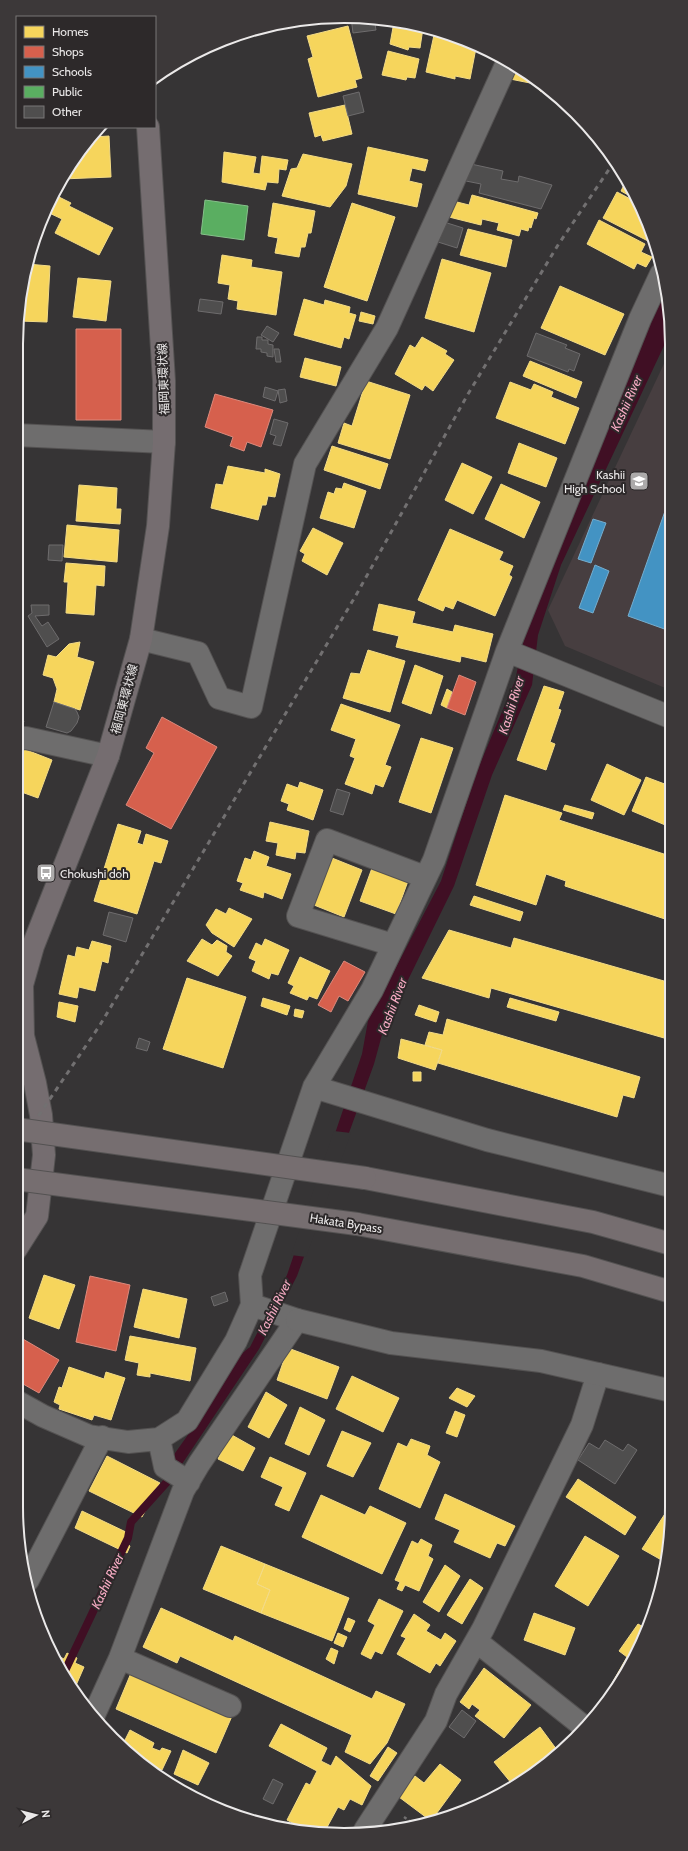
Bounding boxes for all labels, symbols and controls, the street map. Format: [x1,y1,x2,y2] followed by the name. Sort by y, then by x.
[16,16,156,128] legend
[52,24,89,39] text: Homes
[52,44,84,59] text: Shops
[52,64,92,79] text: Schools
[52,84,83,99] text: Public
[52,104,82,119] text: Other
[154,343,172,415] street label: 福岡東環状線
[607,372,646,433] water label: Kashii River
[564,467,625,496] place label: Kashii High School
[628,470,650,492] school or university icon: Kashii High School
[107,662,141,736] street label: 福岡東環状線
[495,673,528,736] water label: Kashii River
[35,862,57,884] bus stop icon: Chokushi doh
[60,866,129,881] place label: Chokushi doh
[374,974,410,1037] water label: Kashii River
[309,1210,383,1236] street label: Hakata Bypass
[254,1276,295,1337] water label: Kashii River
[87,1550,127,1611] water label: Kashii River
[16,1795,56,1835] north arrow
[39,1809,53,1818] text: N

